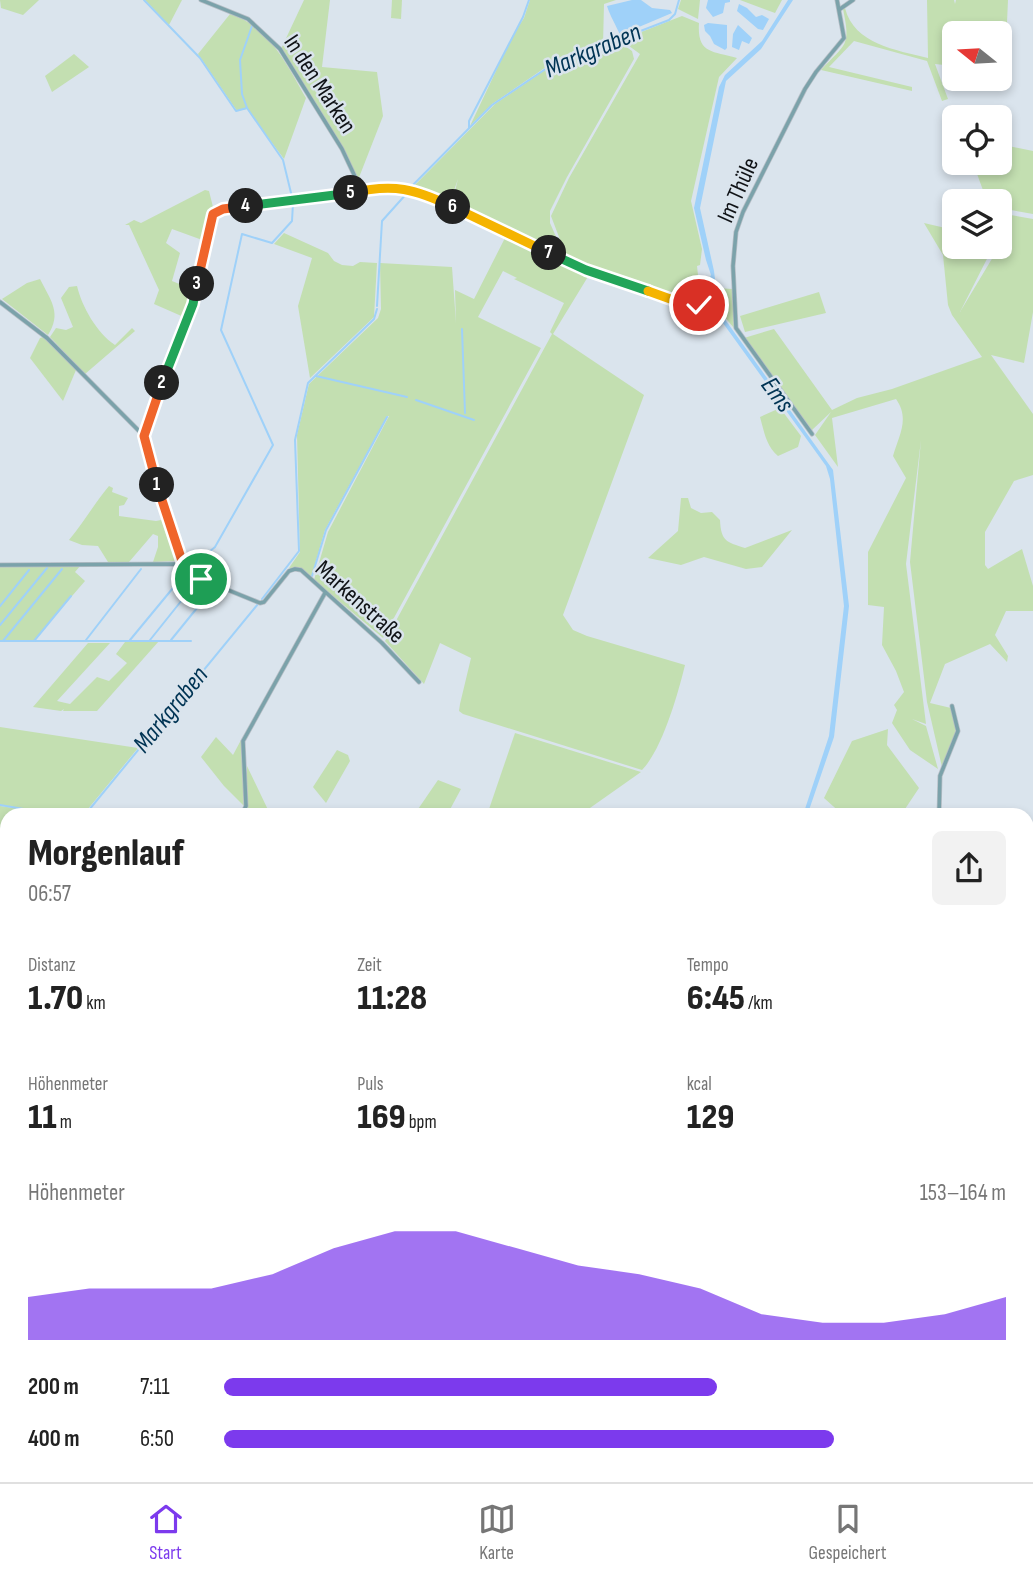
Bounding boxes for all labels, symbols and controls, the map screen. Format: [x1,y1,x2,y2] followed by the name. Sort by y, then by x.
[540,17,646,85] water label: Markgraben
[942,21,1012,91] north arrow
[942,21,1012,259] map controls
[277,29,363,139] street label: In den Marken
[942,105,1012,175] button: locate
[711,153,765,227] street label: Im Thüle
[334,176,368,210] pin: 5
[346,181,355,204] text: 5
[229,188,264,224] pin: 4
[942,189,1012,259] button: layers
[435,190,470,224] pin: 6
[241,194,250,217] text: 4
[448,195,457,218] text: 6
[532,236,566,270] pin: 7
[544,241,553,264] text: 7
[180,266,214,302] pin: 3
[192,272,201,295] text: 3
[669,275,729,335] pin
[680,286,718,324] icon: check
[144,366,180,400] pin: 2
[157,371,166,394] text: 2
[754,371,800,419] water label: Ems
[140,468,174,503] pin: 1
[153,473,160,496] text: 1
[171,549,231,609] pin
[309,554,411,650] street label: Markenstraße
[182,560,220,598] icon: arrive
[127,661,215,759] water label: Markgraben
[28,831,184,876] text: Morgenlauf
[932,831,1006,905] button: share
[28,880,71,908] text: 06:57
[28,954,76,977] text: Distanz
[357,954,382,977] text: Zeit
[687,954,729,977] text: Tempo
[28,977,83,1020] text: 1.70
[357,977,427,1020] text: 11:28
[687,977,745,1020] text: 6:45
[83,992,106,1015] text: km
[745,992,773,1015] text: /km
[28,1073,108,1096] text: Höhenmeter
[357,1073,384,1096] text: Puls
[687,1073,712,1096] text: kcal
[28,1096,57,1139] text: 11
[357,1096,406,1139] text: 169
[687,1096,734,1139] text: 129
[57,1111,72,1134] text: m
[406,1111,437,1134] text: bpm
[28,1179,125,1207] text: Höhenmeter
[920,1179,1006,1207] text: 153–164 m
[28,1373,79,1401] text: 200 m
[140,1373,170,1401] text: 7:11
[28,1425,79,1453] text: 400 m
[140,1425,174,1453] text: 6:50
[147,1500,185,1565] tab: Start
[478,1500,516,1565] tab: Karte
[809,1500,886,1565] tab: Gespeichert

